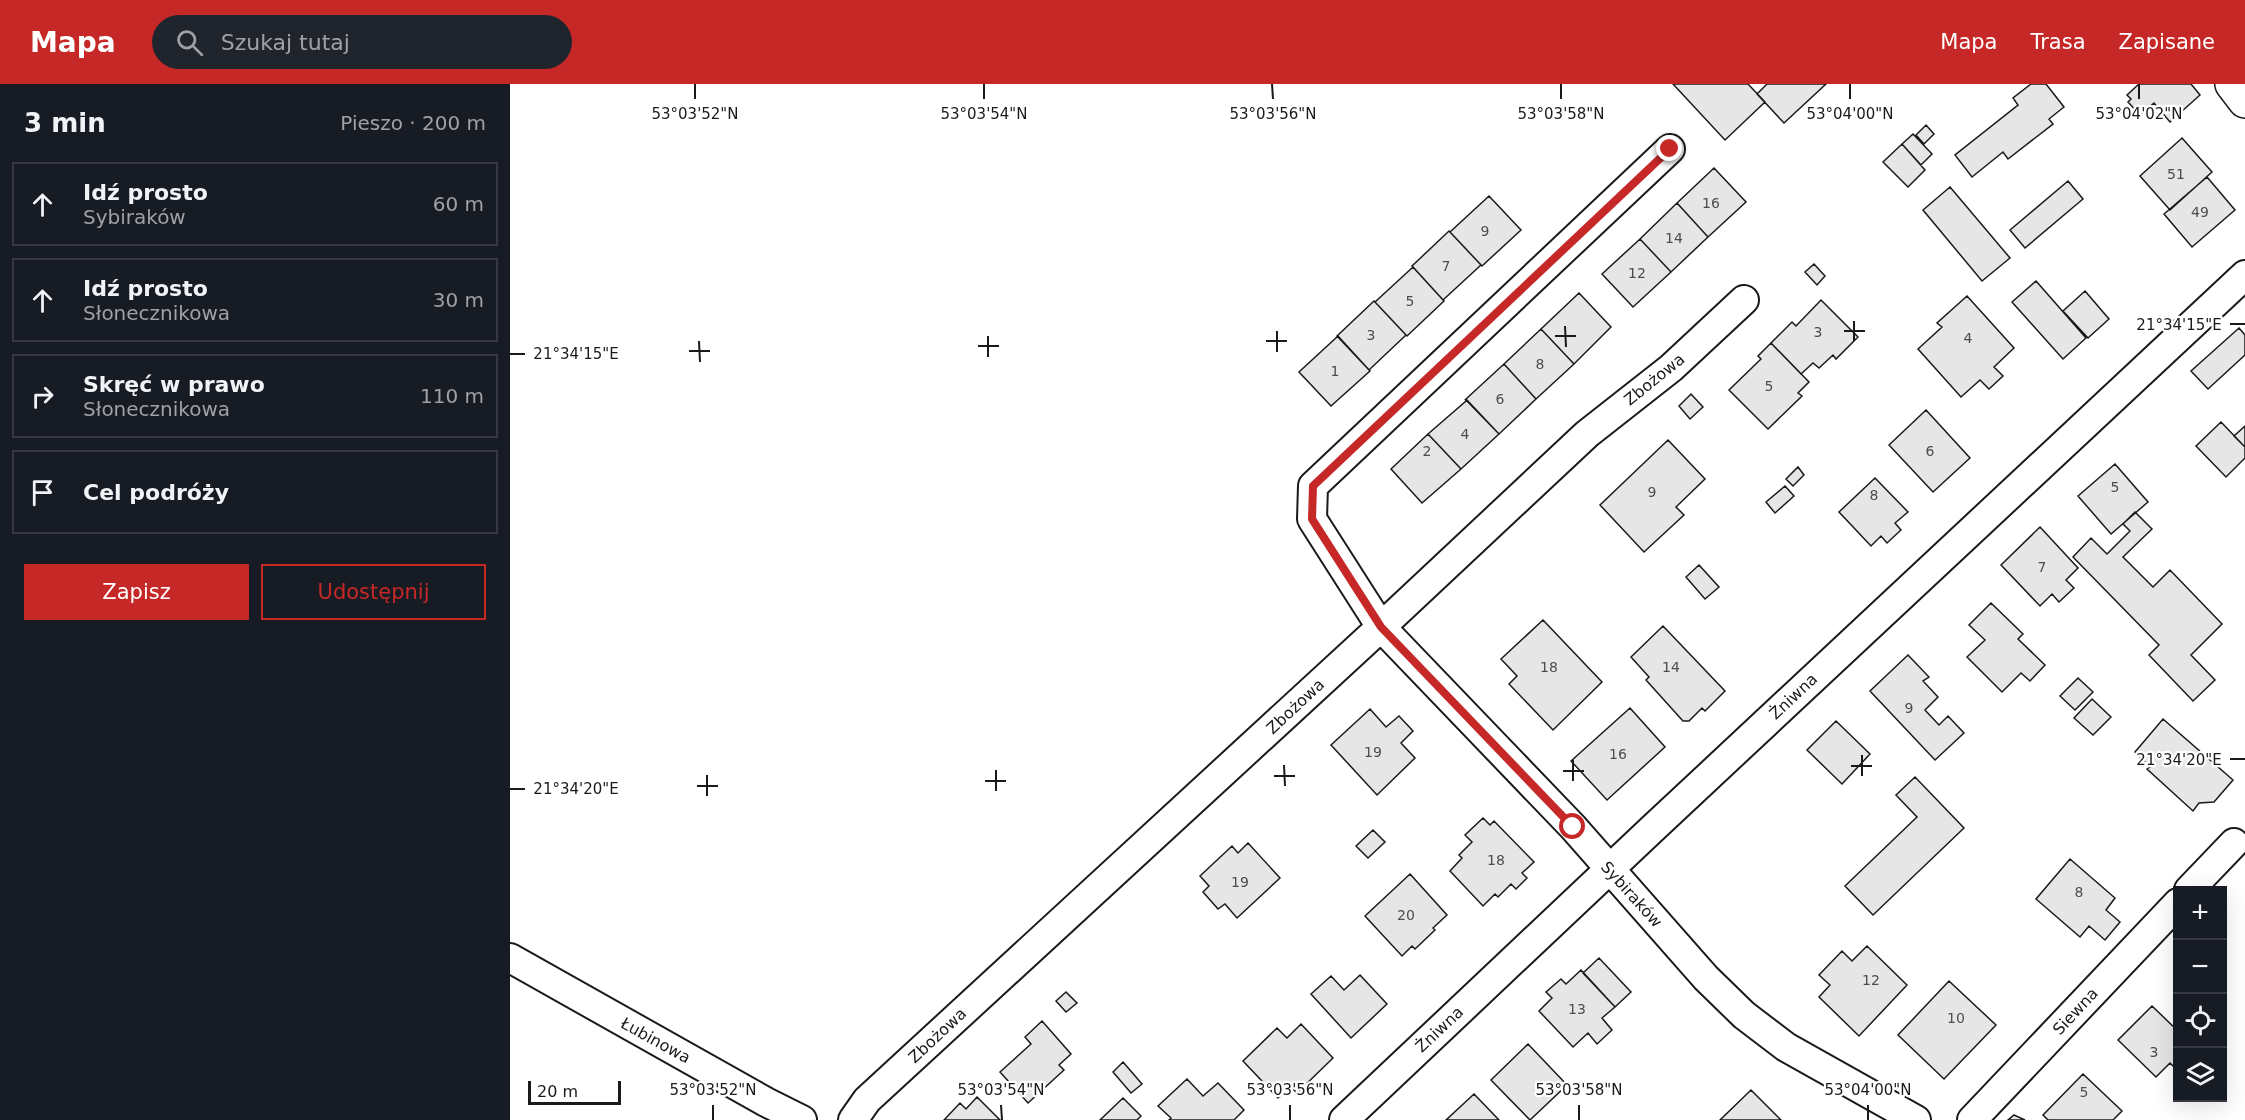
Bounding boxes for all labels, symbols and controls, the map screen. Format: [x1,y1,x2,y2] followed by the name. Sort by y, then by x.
[152,15,572,69] search box
[30,26,116,59] text: Mapa
[173,26,206,59] icon: search
[221,30,350,55] text: Szukaj tutaj
[1940,30,1997,54] text: Mapa
[2030,30,2086,54] text: Trasa
[2119,30,2215,54] text: Zapisane
[651,105,739,123] text: 53°03'52"N
[940,105,1028,123] text: 53°03'54"N
[1229,105,1317,123] text: 53°03'56"N
[1517,105,1605,123] text: 53°03'58"N
[1806,105,1894,123] text: 53°04'00"N
[2095,105,2183,123] text: 53°04'02"N
[24,108,106,138] text: 3 min
[340,111,486,135] text: Pieszo · 200 m
[1656,135,1682,161] route end
[2167,166,2185,182] house number: 51
[83,180,208,205] text: Idź prosto
[26,188,59,221] icon: ahead
[433,192,484,216] text: 60 m
[1702,195,1720,211] house number: 16
[2191,204,2209,220] house number: 49
[83,205,186,229] text: Sybiraków
[1481,223,1489,239] house number: 9
[1665,230,1683,246] house number: 14
[1442,258,1450,274] house number: 7
[1628,265,1646,281] house number: 12
[83,276,208,301] text: Idź prosto
[26,284,59,317] icon: ahead
[433,288,484,312] text: 30 m
[1406,293,1414,309] house number: 5
[83,301,230,325] text: Słonecznikowa
[2136,316,2222,334] text: 21°34'15"E
[1814,324,1822,340] house number: 3
[1367,327,1375,343] house number: 3
[1964,330,1973,346] house number: 4
[533,345,619,363] text: 21°34'15"E
[1620,349,1688,409] street label: Zbożowa
[1536,356,1544,372] house number: 8
[1331,363,1339,379] house number: 1
[83,372,265,397] text: Skręć w prawo
[1765,378,1773,394] house number: 5
[26,380,59,413] icon: right
[420,384,484,408] text: 110 m
[1496,391,1505,407] house number: 6
[83,397,230,421] text: Słonecznikowa
[1461,426,1470,442] house number: 4
[1423,443,1431,459] house number: 2
[1926,443,1935,459] house number: 6
[26,476,59,509] icon: arrive
[2111,479,2119,495] house number: 5
[83,480,229,505] text: Cel podróży
[1648,484,1656,500] house number: 9
[1870,487,1878,503] house number: 8
[2038,559,2046,575] house number: 7
[24,564,249,620] button: Zapisz
[261,564,486,620] button: Udostępnij
[1540,659,1558,675] house number: 18
[1662,659,1680,675] house number: 14
[1765,669,1821,723] street label: Żniwna
[1263,675,1328,738] street label: Zbożowa
[1905,700,1913,716] house number: 9
[1364,744,1382,760] house number: 19
[1609,746,1627,762] house number: 16
[2136,751,2222,769] text: 21°34'20"E
[533,780,619,798] text: 21°34'20"E
[1559,813,1585,839] route start
[1487,852,1505,868] house number: 18
[1597,857,1666,931] street label: Sybiraków
[1231,874,1249,890] house number: 19
[2075,884,2083,900] house number: 8
[2173,886,2227,1102] map controls
[2173,886,2227,940] button: +
[1397,907,1415,923] house number: 20
[2173,940,2227,994] button: −
[1862,972,1880,988] house number: 12
[2049,984,2102,1039] street label: Siewna
[2173,994,2227,1048] button: locate
[1568,1001,1586,1017] house number: 13
[1411,1002,1467,1056] street label: Żniwna
[905,1004,970,1067] street label: Zbożowa
[1947,1010,1965,1026] house number: 10
[617,1013,694,1067] street label: Łubinowa
[2150,1044,2158,1060] house number: 3
[2173,1048,2227,1102] button: layers
[528,1078,621,1106] scale bar
[669,1081,757,1099] text: 53°03'52"N
[957,1081,1045,1099] text: 53°03'54"N
[1246,1081,1334,1099] text: 53°03'56"N
[1535,1081,1623,1099] text: 53°03'58"N
[1824,1081,1912,1099] text: 53°04'00"N
[537,1082,578,1101] text: 20 m
[2080,1084,2088,1100] house number: 5

